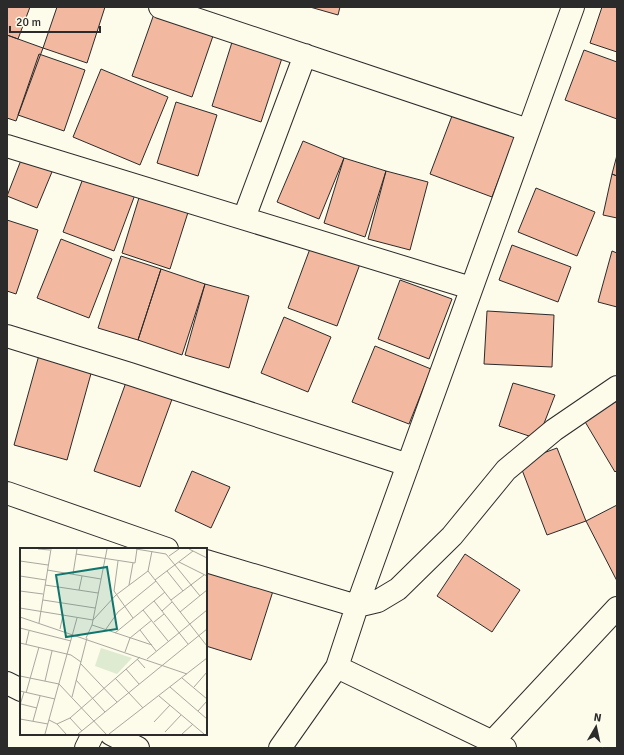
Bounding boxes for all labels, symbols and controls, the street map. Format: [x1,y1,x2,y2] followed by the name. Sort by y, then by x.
[10,8,100,34] scale bar
[16,15,41,30] text: 20 m
[20,548,207,735] inset map
[576,707,616,747] north arrow
[593,711,602,725] text: N

